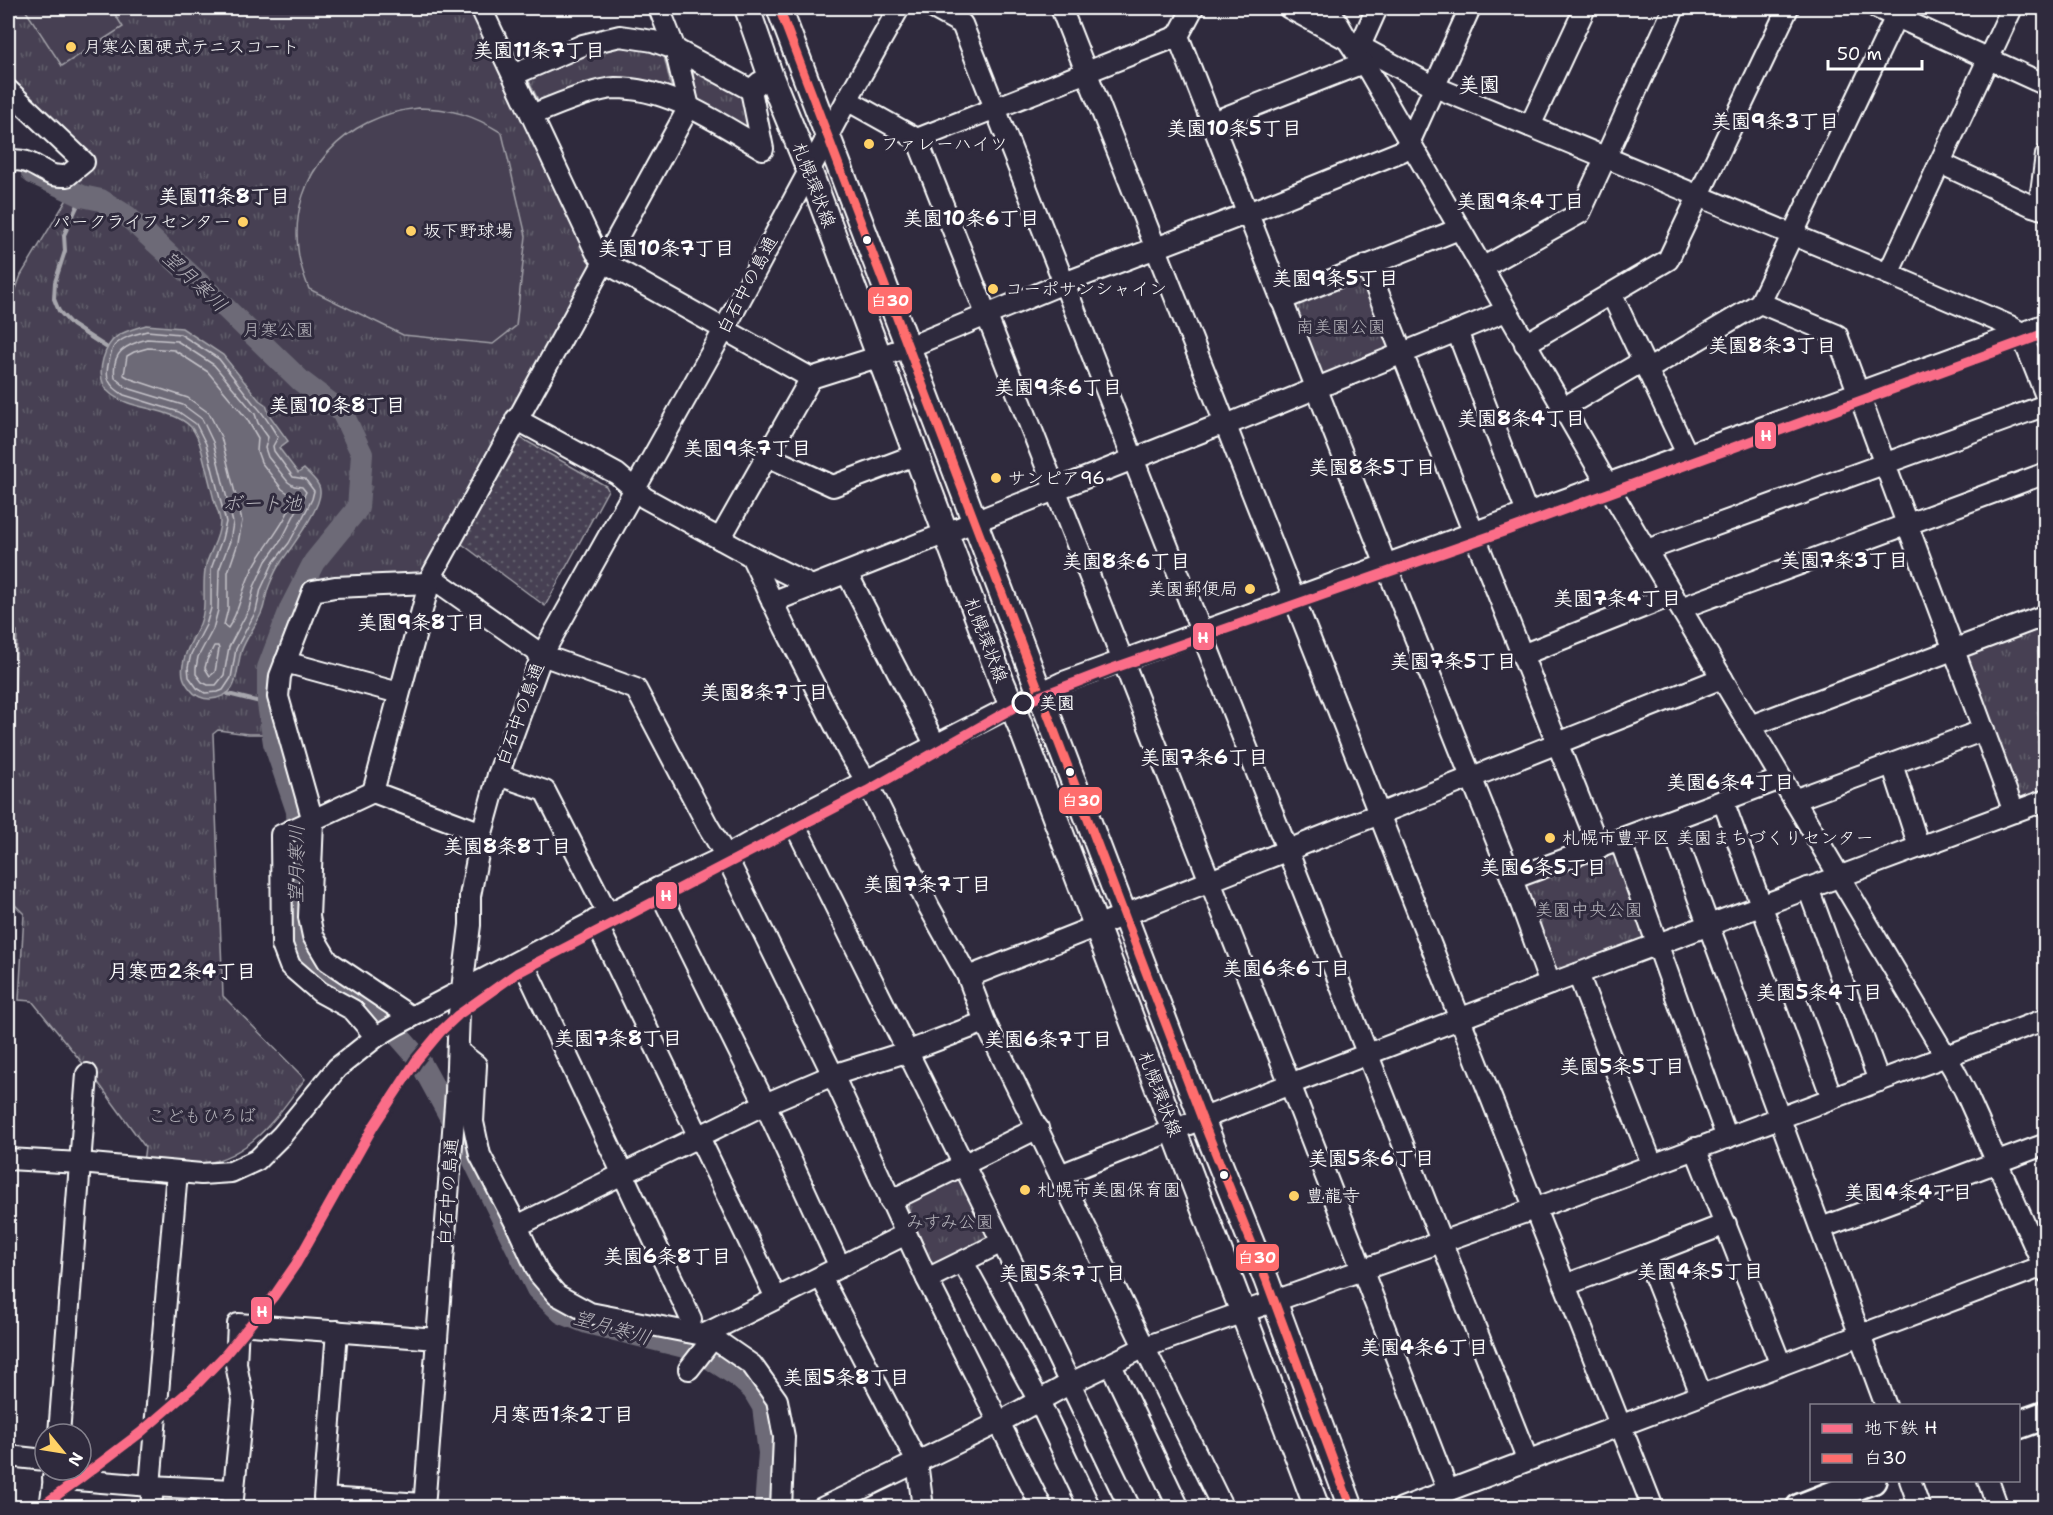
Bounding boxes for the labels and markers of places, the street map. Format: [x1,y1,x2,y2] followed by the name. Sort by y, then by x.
[83,35,299,59] place label: 月寒公園硬式テニスコート
[64,40,78,54] marker: 月寒公園硬式テニスコート
[881,132,1008,156] place label: ファレーハイツ
[862,137,876,151] marker: ファレーハイツ
[52,210,231,234] place label: パークライフセンター
[236,215,250,229] marker: パークライフセンター
[423,219,513,243] place label: 坂下野球場
[404,224,418,238] marker: 坂下野球場
[861,234,873,246] unlabelled marker
[1005,277,1167,301] place label: コーポサンシャイン
[986,282,1000,296] marker: コーポサンシャイン
[1008,466,1105,490] place label: サンピア96
[989,471,1003,485] marker: サンピア96
[1148,577,1238,601] place label: 美園郵便局
[1243,582,1257,596] marker: 美園郵便局
[1039,691,1075,715] place label: 美園
[1012,692,1034,714] marker: 美園
[1064,766,1076,778] unlabelled marker
[1562,826,1873,850] place label: 札幌市豊平区 美園まちづくりセンター
[1543,831,1557,845] marker: 札幌市豊平区 美園まちづくりセンター
[1218,1169,1230,1181] unlabelled marker
[1037,1178,1181,1202] place label: 札幌市美園保育園
[1018,1183,1032,1197] marker: 札幌市美園保育園
[1306,1184,1360,1208] place label: 豊龍寺
[1287,1189,1301,1203] marker: 豊龍寺

